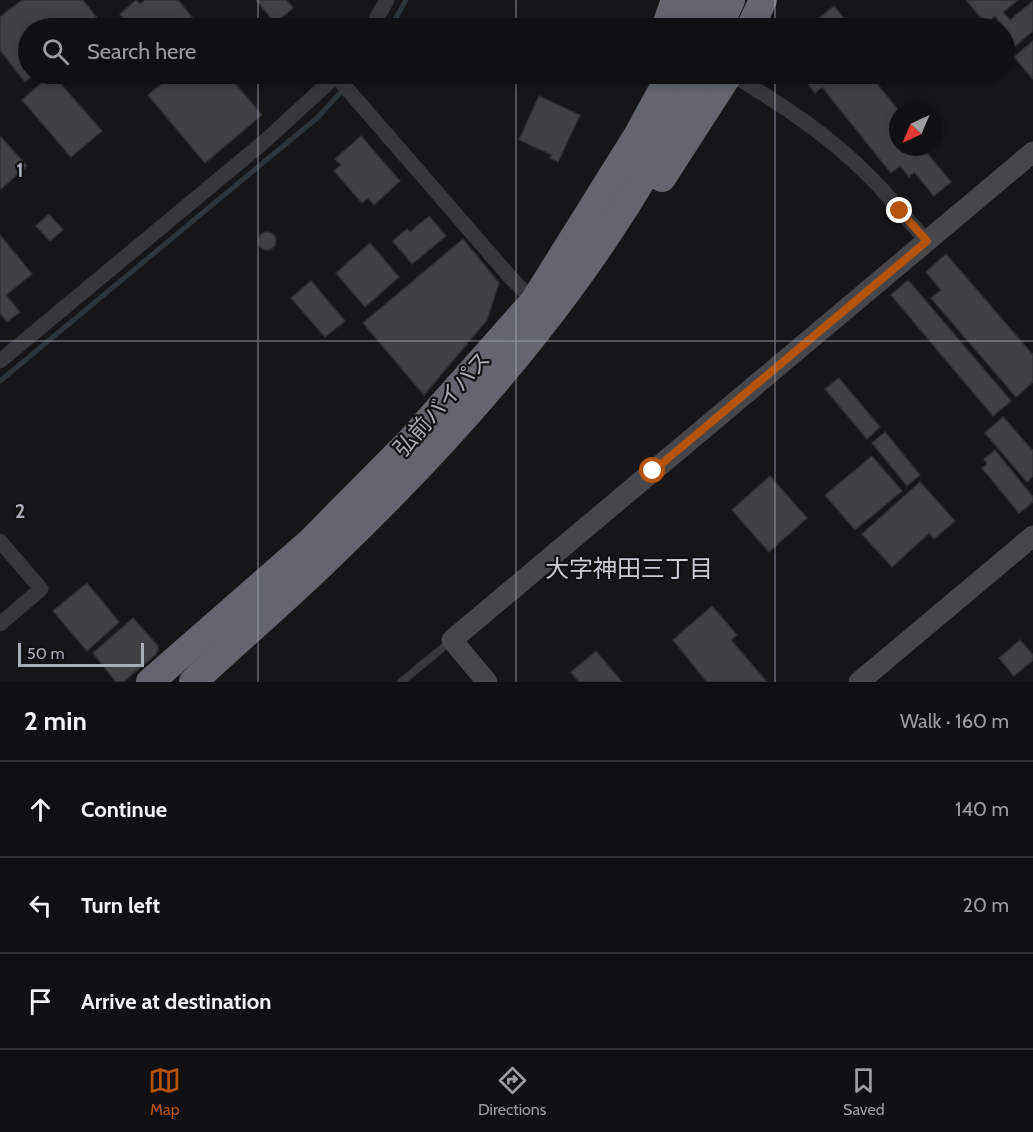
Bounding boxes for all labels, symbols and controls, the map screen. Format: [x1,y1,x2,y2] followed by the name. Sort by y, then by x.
[18,18,1015,84] search box
[39,35,72,68] icon: search
[87,38,196,65] text: Search here
[889,102,943,156] north arrow
[16,158,24,182] text: 1
[886,197,912,223] route end
[388,346,496,462] street label: 弘前バイパス
[639,457,665,483] route start
[15,499,25,523] text: 2
[545,554,713,583] district label: 大字神田三丁目
[18,640,144,668] scale bar
[27,644,64,663] text: 50 m
[24,705,87,737] text: 2 min
[900,709,1009,733] text: Walk · 160 m
[24,793,57,826] icon: ahead
[81,796,167,823] text: Continue
[955,797,1009,821] text: 140 m
[24,889,57,922] icon: left
[81,892,160,919] text: Turn left
[963,893,1009,917] text: 20 m
[24,985,57,1018] icon: arrive
[81,988,271,1015] text: Arrive at destination
[148,1064,181,1119] tab: Map
[478,1064,546,1119] tab: Directions
[843,1064,885,1119] tab: Saved

